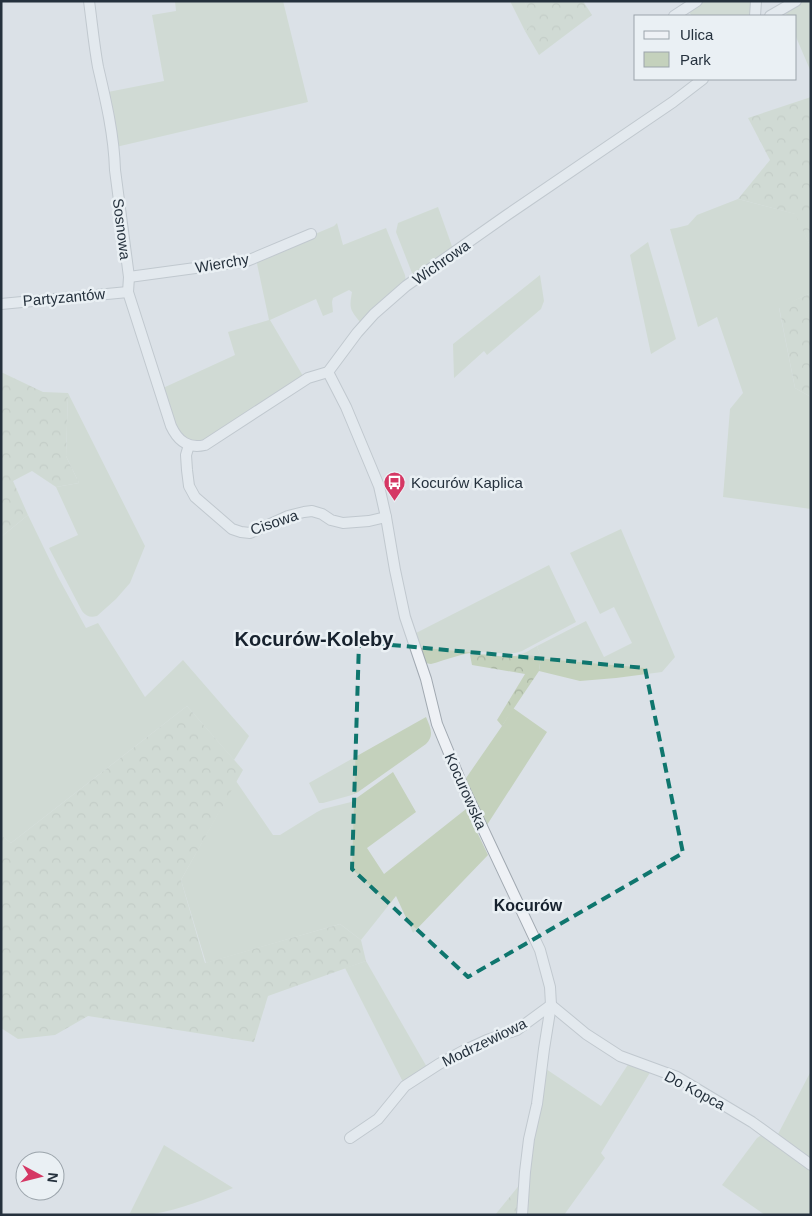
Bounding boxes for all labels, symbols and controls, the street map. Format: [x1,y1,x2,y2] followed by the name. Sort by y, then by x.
[634,15,797,80] legend
[680,26,714,43] text: Ulica
[680,51,711,68] text: Park
[110,197,134,261] street label: Sosnowa
[409,236,473,288] street label: Wichrowa
[194,250,251,276] street label: Wierchy
[22,285,106,309] street label: Partyzantów
[383,470,407,501] bus stop icon: Kocurów Kaplica
[411,474,523,491] place label: Kocurów Kaplica
[248,506,301,538] street label: Cisowa
[235,628,394,650] district label: Kocurów-Koleby
[442,750,491,832] street label: Kocurowska
[494,897,563,914] district label: Kocurów
[439,1014,530,1070] street label: Modrzewiowa
[662,1067,729,1113] street label: Do Kopca
[15,1151,65,1201] north arrow
[44,1172,61,1184] text: N

